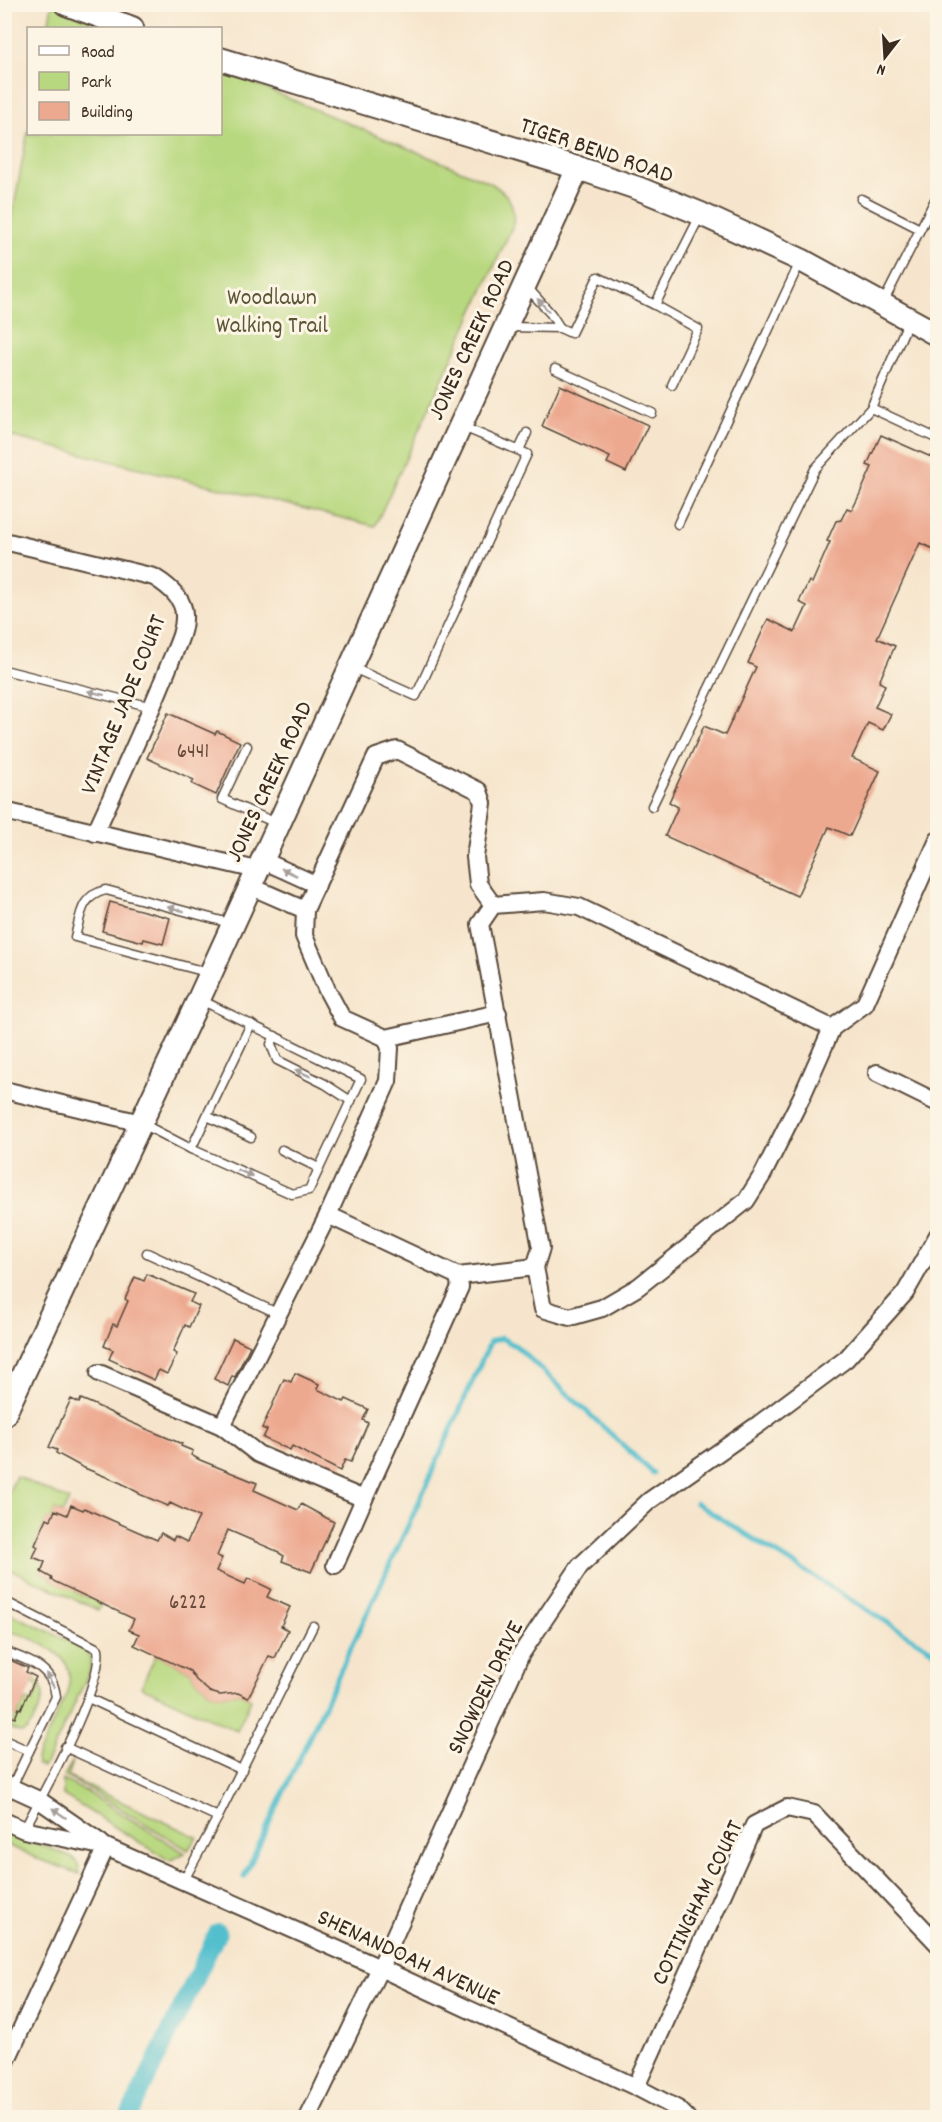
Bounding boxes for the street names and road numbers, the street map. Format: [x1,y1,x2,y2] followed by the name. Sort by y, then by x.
[515,110,677,194] street label: TIGER BEND ROAD
[420,254,525,426] street label: JONES CREEK ROAD
[73,610,176,800] street label: VINTAGE JADE COURT
[218,696,323,868] street label: JONES CREEK ROAD
[440,1616,534,1761] street label: SNOWDEN DRIVE
[644,1815,754,1992] street label: COTTINGHAM COURT
[311,1902,505,2016] street label: SHENANDOAH AVENUE

